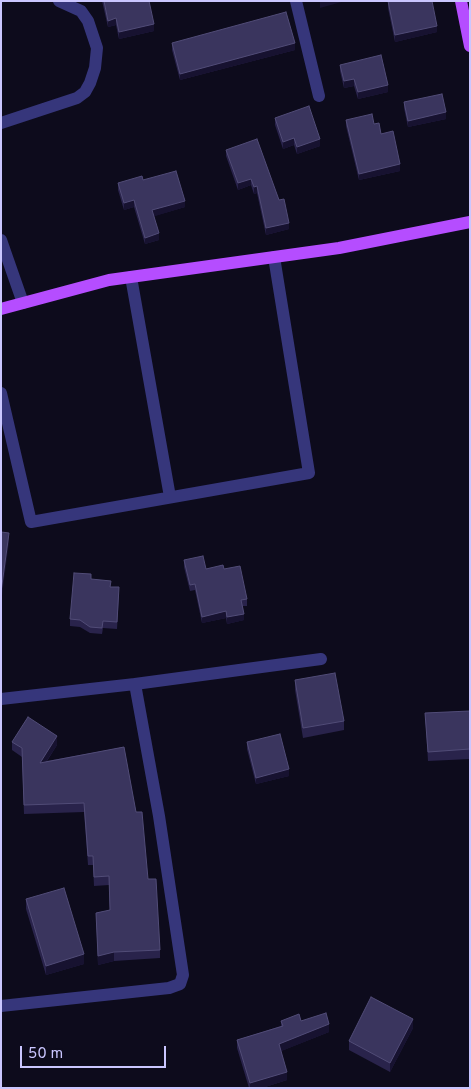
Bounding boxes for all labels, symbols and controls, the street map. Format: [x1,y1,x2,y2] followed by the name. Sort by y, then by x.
[22,1036,169,1068] scale bar
[28,1045,63,1064] text: 50 m

